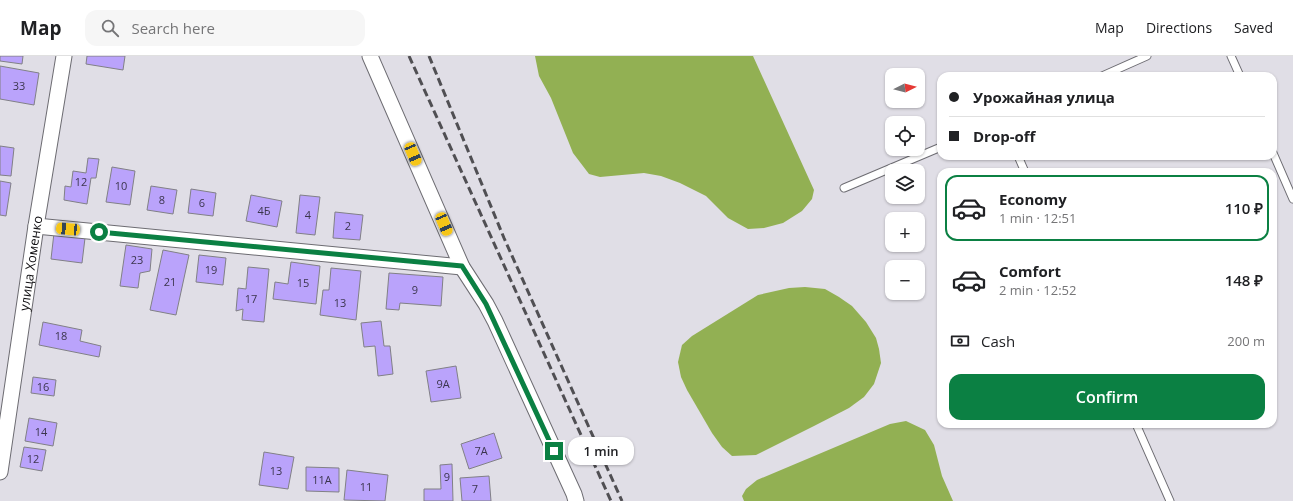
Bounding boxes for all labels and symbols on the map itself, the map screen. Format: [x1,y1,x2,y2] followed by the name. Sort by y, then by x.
[885,68,925,108] north arrow
[13,78,25,93] house number: 33
[403,141,423,167] car
[75,174,87,189] house number: 12
[115,178,127,193] house number: 10
[159,192,165,207] house number: 8
[199,195,205,210] house number: 6
[257,203,271,218] house number: 4Б
[305,207,312,222] house number: 4
[434,211,454,237] car
[15,214,47,312] street label: улица Хоменко
[345,218,351,233] house number: 2
[56,222,80,236] car
[90,223,108,241] route start
[131,252,143,267] house number: 23
[205,262,217,277] house number: 19
[164,274,176,289] house number: 21
[297,275,309,290] house number: 15
[412,282,418,297] house number: 9
[245,291,257,306] house number: 17
[334,295,346,310] house number: 13
[55,328,67,343] house number: 18
[436,376,450,391] house number: 9А
[37,379,49,394] house number: 16
[35,424,48,439] house number: 14
[568,437,634,465] callout: 1 min
[545,442,563,460] route end
[474,443,488,458] house number: 7А
[27,451,39,466] house number: 12
[270,463,282,478] house number: 13
[444,469,450,484] house number: 9
[312,472,332,487] house number: 11А
[360,479,372,494] house number: 11
[472,481,478,496] house number: 7

